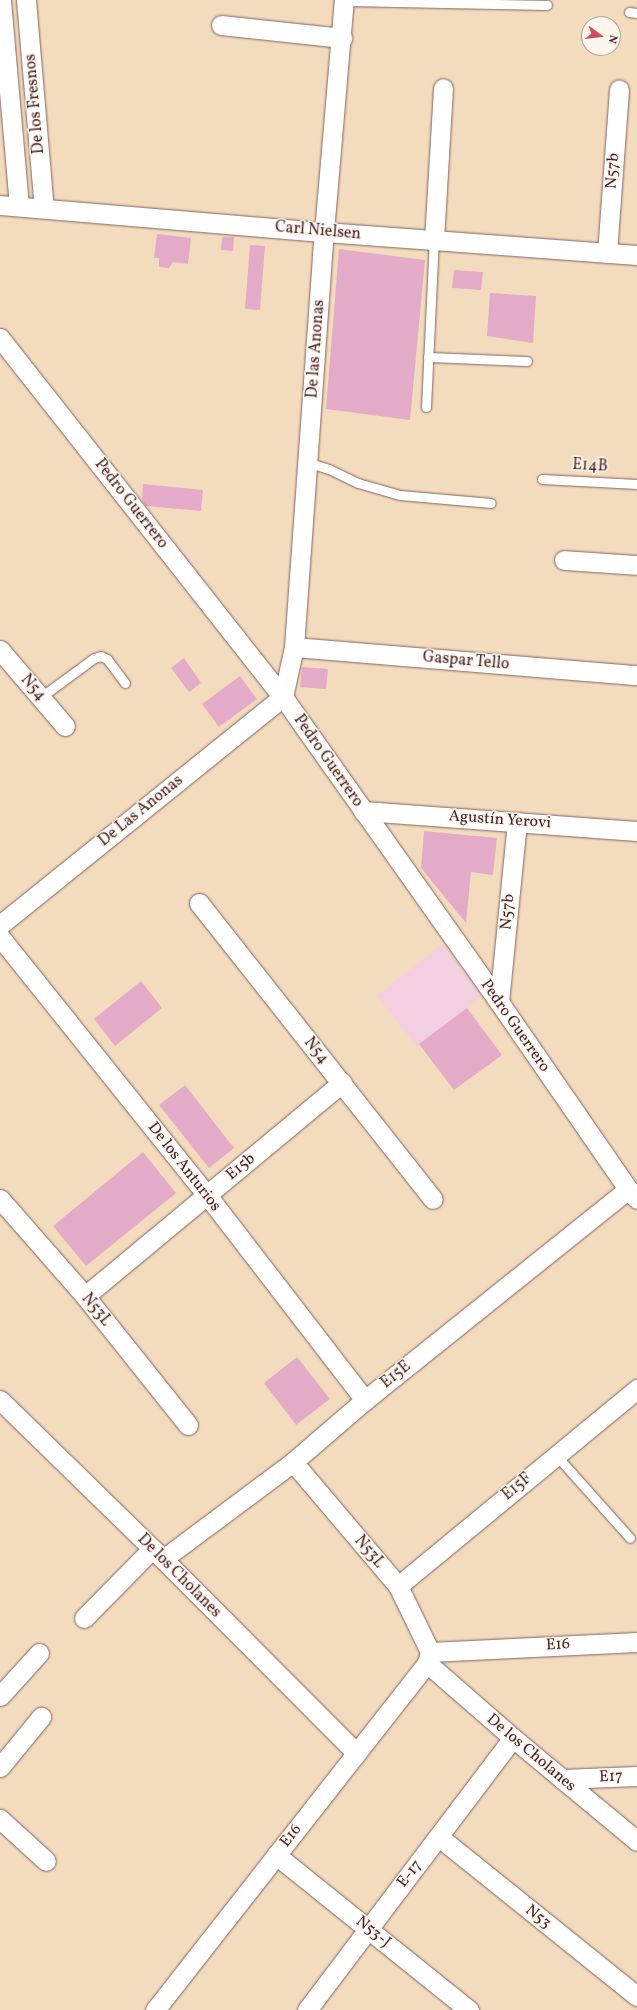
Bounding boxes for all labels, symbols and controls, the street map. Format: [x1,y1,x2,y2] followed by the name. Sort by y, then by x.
[581,16,621,56] north arrow
[604,33,620,45] text: N
[21,53,49,155] street label: De los Fresnos
[602,152,624,190] street label: N57b
[274,218,362,244] street label: Carl Nielsen
[303,299,329,399] street label: De las Anonas
[90,455,172,553] street label: Pedro Guerrero
[572,455,608,477] street label: E14B
[422,648,510,674] street label: Gaspar Tello
[16,671,50,705] street label: N54
[289,711,367,811] street label: Pedro Guerrero
[95,771,187,851] street label: De Las Anonas
[448,807,552,833] street label: Agustín Yerovi
[497,893,519,931] street label: N57b
[476,976,554,1076] street label: Pedro Guerrero
[299,1034,333,1068] street label: N54
[143,1118,225,1216] street label: De los Anturios
[222,1149,260,1185] street label: E15b
[77,1290,115,1330] street label: N53L
[377,1357,415,1393] street label: E15E
[498,1469,536,1505] street label: E15F
[133,1530,225,1622] street label: De los Cholanes
[350,1532,388,1572] street label: N53L
[546,1635,570,1655] street label: E16
[482,1710,580,1796] street label: De los Cholanes
[599,1767,623,1787] street label: E17
[276,1821,306,1851] street label: E16
[393,1856,427,1892] street label: E-17
[521,1901,555,1933] street label: N53
[352,1912,394,1952] street label: N53-J

